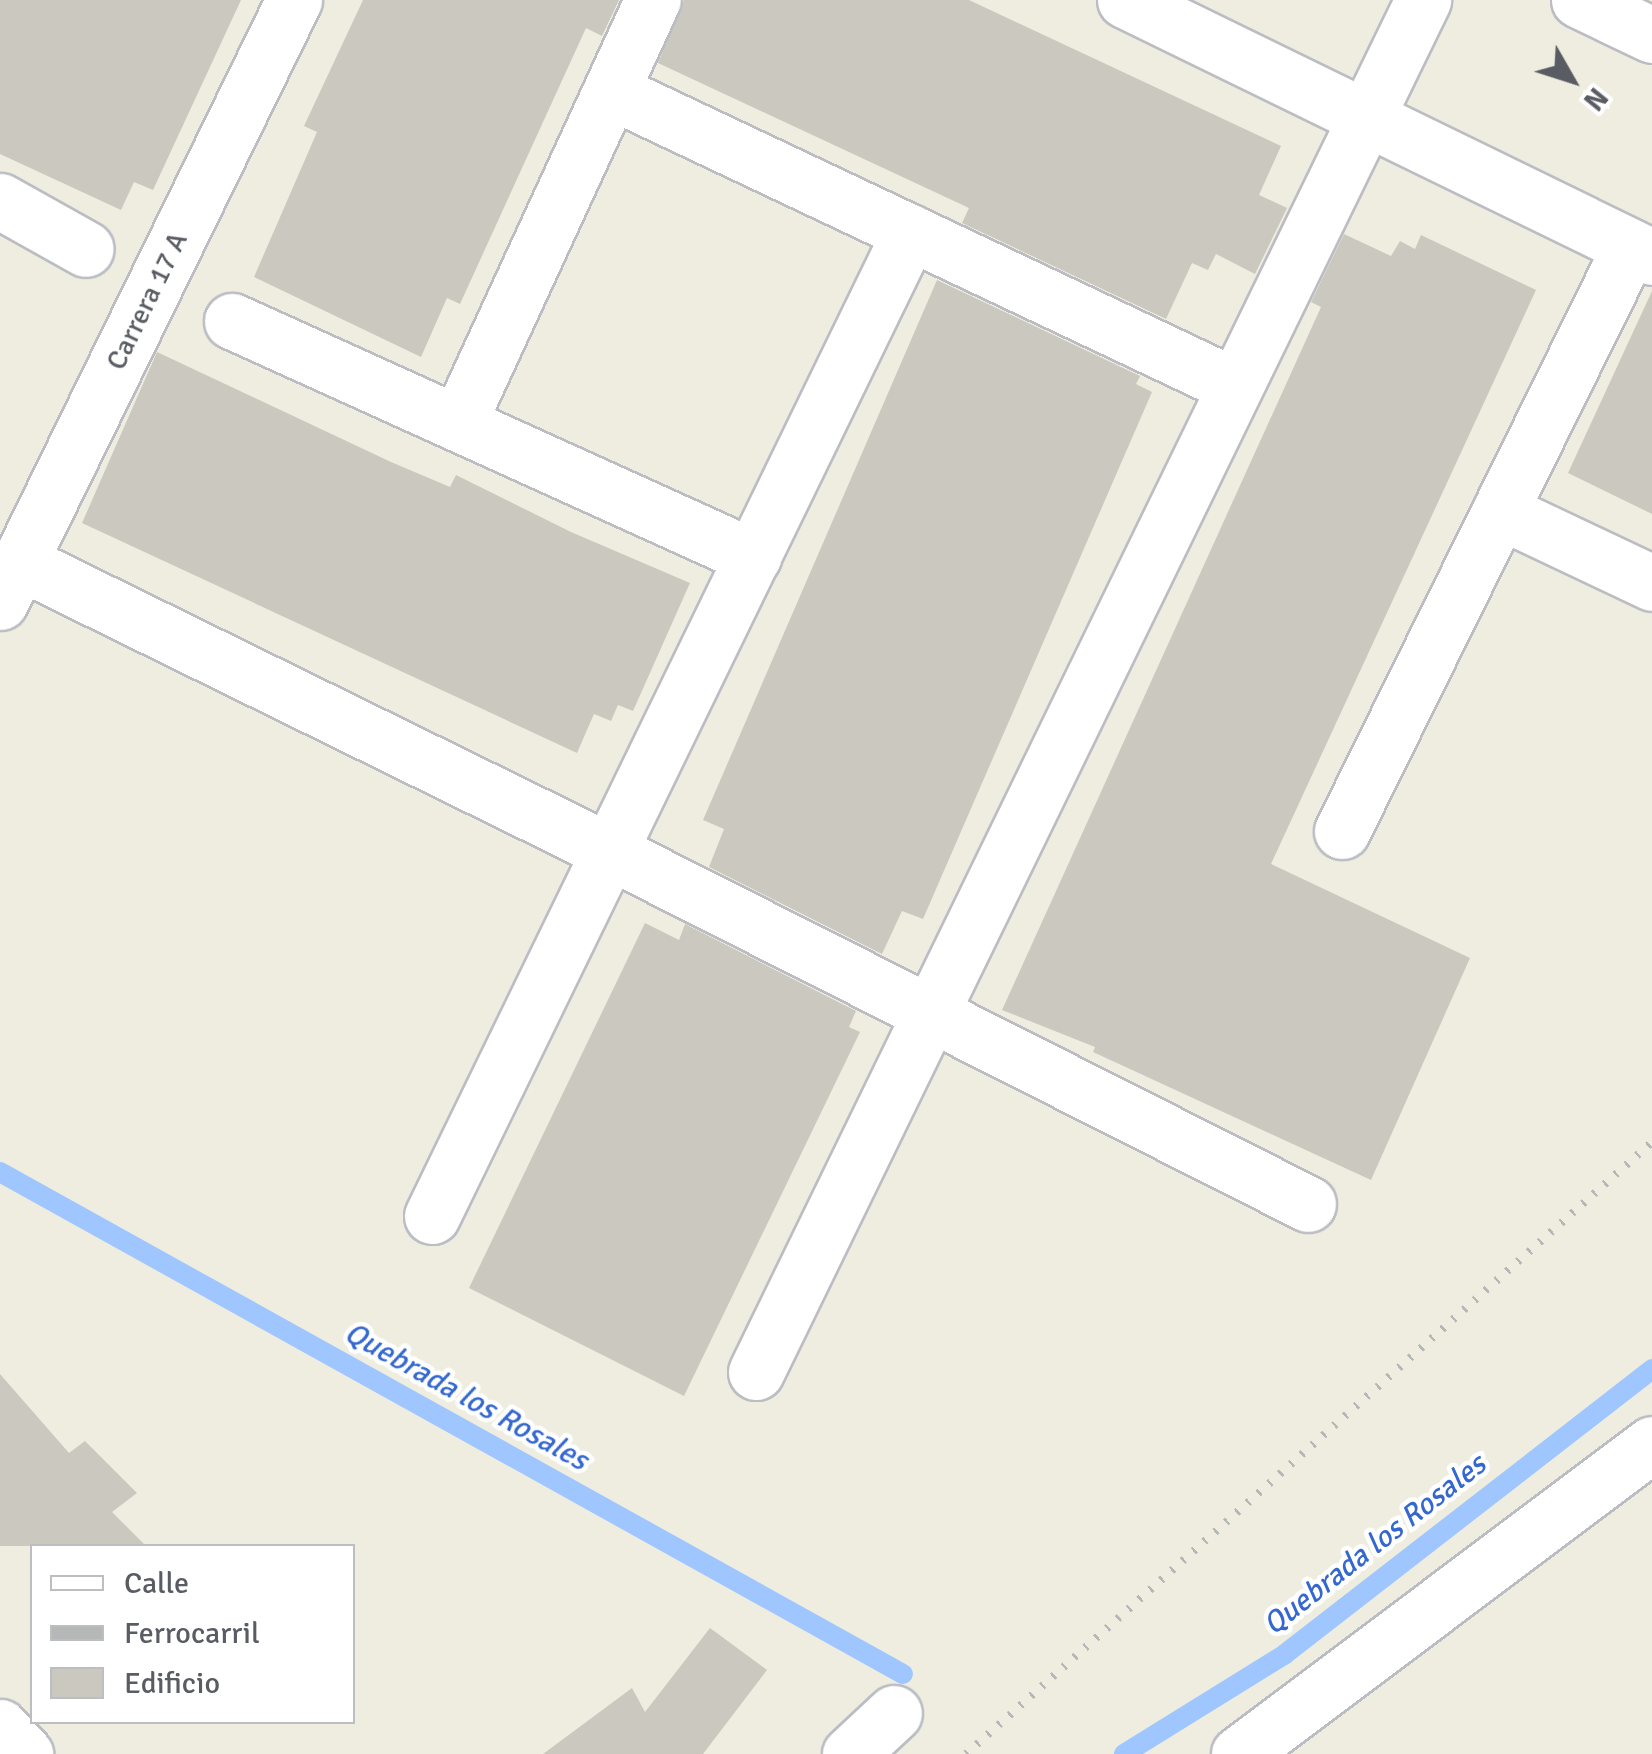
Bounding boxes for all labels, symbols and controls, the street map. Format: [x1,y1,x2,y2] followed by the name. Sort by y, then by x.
[1522,30,1622,130] north arrow
[1576,81,1615,117] text: N
[99,227,195,375] street label: Carrera 17 A
[338,1315,594,1479] water label: Quebrada los Rosales
[1257,1447,1493,1643] water label: Quebrada los Rosales
[30,1544,355,1724] legend
[124,1565,189,1602] text: Calle
[124,1615,260,1652] text: Ferrocarril
[124,1665,220,1702] text: Edificio

